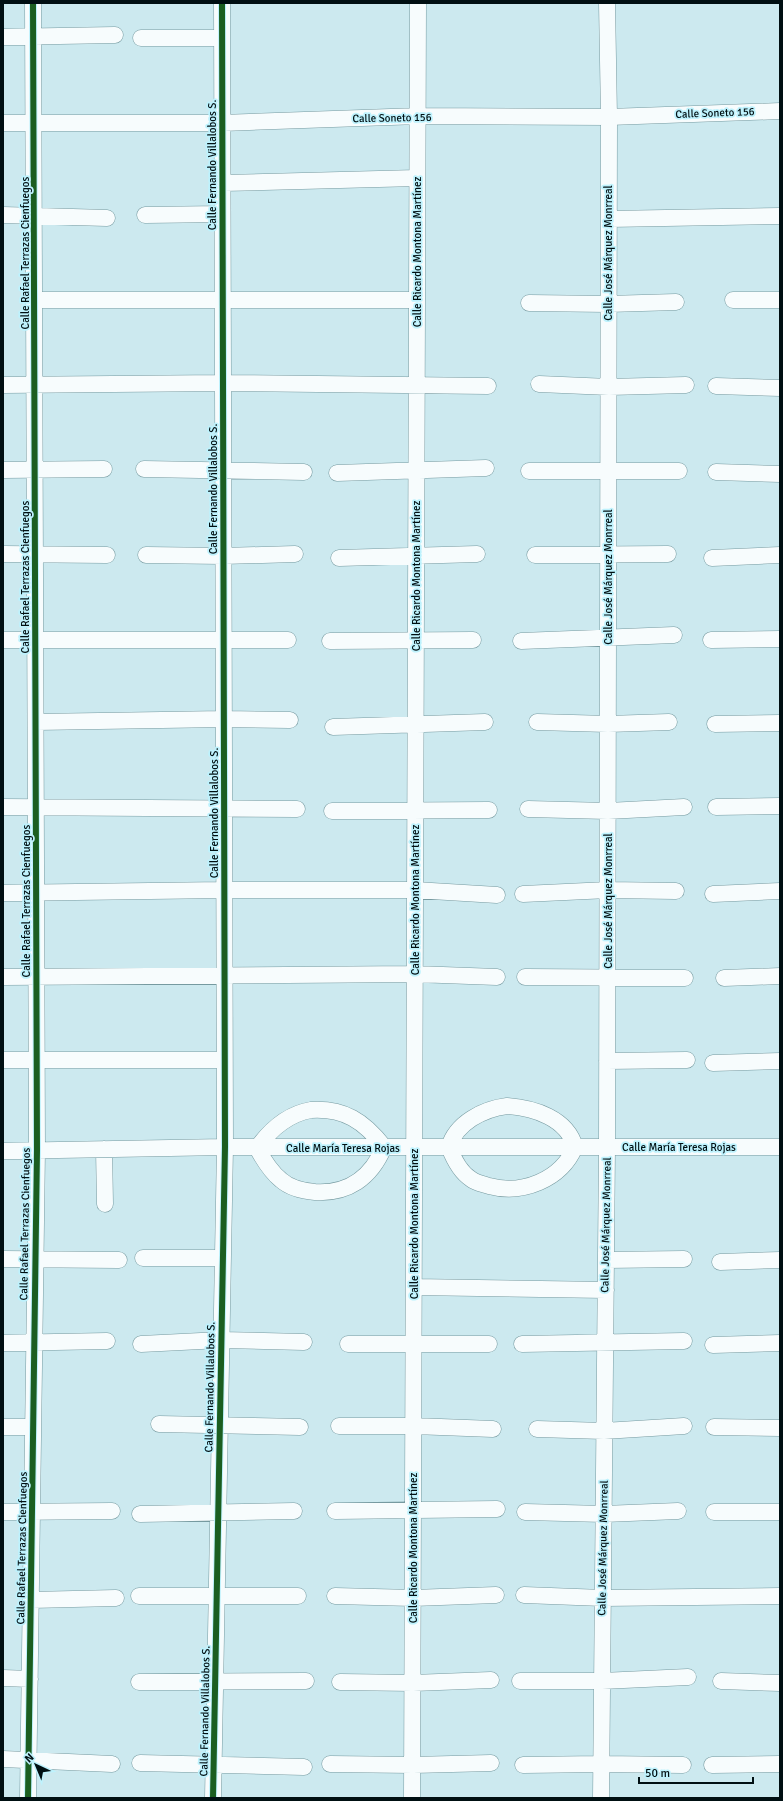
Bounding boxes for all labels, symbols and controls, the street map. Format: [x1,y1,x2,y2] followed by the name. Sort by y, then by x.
[206,100,219,230] street label: Calle Fernando Villalobos S.
[675,105,755,121] street label: Calle Soneto 156
[352,111,432,125] street label: Calle Soneto 156
[19,176,32,329] street label: Calle Rafael Terrazas Cienfuegos
[411,177,424,327] street label: Calle Ricardo Montona Martínez
[602,185,615,321] street label: Calle José Márquez Monrreal
[207,424,220,554] street label: Calle Fernando Villalobos S.
[19,500,32,653] street label: Calle Rafael Terrazas Cienfuegos
[410,501,423,651] street label: Calle Ricardo Montona Martínez
[602,509,615,645] street label: Calle José Márquez Monrreal
[208,748,221,878] street label: Calle Fernando Villalobos S.
[20,824,33,977] street label: Calle Rafael Terrazas Cienfuegos
[409,825,422,975] street label: Calle Ricardo Montona Martínez
[602,833,615,969] street label: Calle José Márquez Monrreal
[622,1141,736,1154] street label: Calle María Teresa Rojas
[286,1142,400,1155] street label: Calle María Teresa Rojas
[17,1147,33,1300] street label: Calle Rafael Terrazas Cienfuegos
[408,1149,421,1299] street label: Calle Ricardo Montona Martínez
[598,1157,614,1293] street label: Calle José Márquez Monrreal
[202,1321,218,1452] street label: Calle Fernando Villalobos S.
[14,1471,30,1624] street label: Calle Rafael Terrazas Cienfuegos
[407,1473,420,1623] street label: Calle Ricardo Montona Martínez
[595,1480,611,1616] street label: Calle José Márquez Monrreal
[197,1645,213,1776] street label: Calle Fernando Villalobos S.
[16,1745,56,1785] north arrow
[22,1751,37,1766] text: N
[639,1759,753,1785] scale bar
[645,1766,670,1781] text: 50 m

